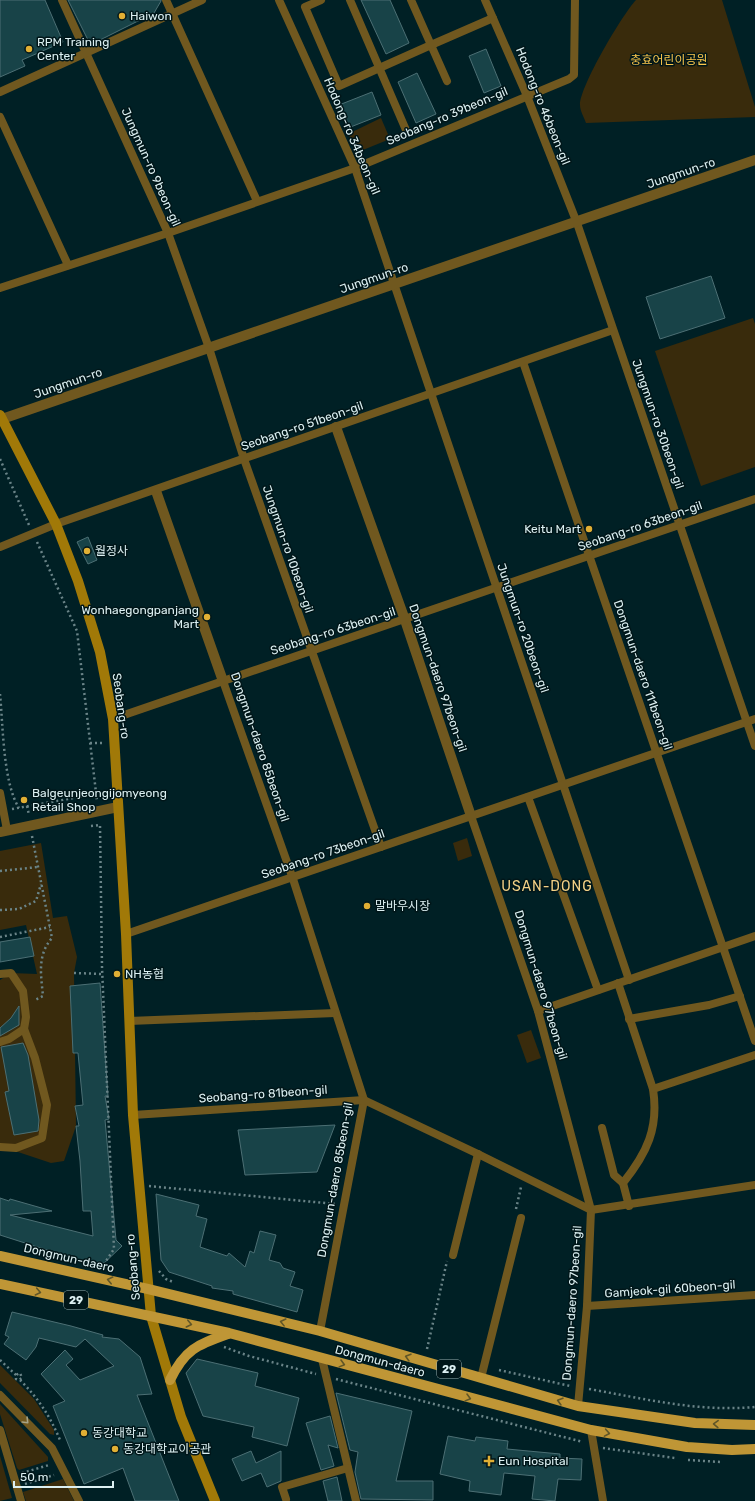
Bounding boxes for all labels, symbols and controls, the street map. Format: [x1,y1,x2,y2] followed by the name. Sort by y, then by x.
[130,9,172,23] place label: Haiwon
[117,11,127,21] marker: Haiwon
[37,35,109,63] place label: RPM Training Center
[24,44,34,54] marker: RPM Training Center
[513,45,573,167] street label: Hodong-ro 46beon-gil
[630,53,708,67] park label: 충효어린이공원
[321,76,383,197] street label: Hodong-ro 34beon-gil
[384,84,510,148] street label: Seobang-ro 39beon-gil
[118,106,184,229] street label: Jungmun-ro 9beon-gil
[645,155,717,191] street label: Jungmun-ro
[338,260,410,296] street label: Jungmun-ro
[629,357,687,491] street label: Jungmun-ro 30beon-gil
[32,365,104,401] street label: Jungmun-ro
[239,398,365,453] street label: Seobang-ro 51beon-gil
[260,483,316,615] street label: Jungmun-ro 10beon-gil
[576,498,704,554] street label: Seobang-ro 63beon-gil
[524,522,581,536] place label: Keitu Mart
[584,524,594,534] marker: Keitu Mart
[95,544,128,558] place label: 월정사
[82,546,92,556] marker: 월정사
[494,561,552,695] street label: Jungmun-ro 20beon-gil
[611,598,675,752] street label: Dongmun-daero 111beon-gil
[406,602,470,754] street label: Dongmun-daero 97beon-gil
[81,603,199,631] place label: Wonhaegongpanjang Mart
[269,604,397,658] street label: Seobang-ro 63beon-gil
[202,612,212,622] marker: Wonhaegongpanjang Mart
[228,671,292,824] street label: Dongmun-daero 85beon-gil
[109,672,133,740] street label: Seobang-ro
[32,786,167,814] place label: Balgeunjeongijomyeong Retail Shop
[19,795,29,805] marker: Balgeunjeongijomyeong Retail Shop
[259,826,387,882] street label: Seobang-ro 73beon-gil
[501,878,593,895] district label: USAN-DONG
[375,899,430,913] place label: 말바우시장
[362,901,372,911] marker: 말바우시장
[512,909,570,1061] street label: Dongmun-daero 97beon-gil
[125,967,164,981] place label: NH농협
[112,969,122,979] marker: NH농협
[198,1083,328,1105] street label: Seobang-ro 81beon-gil
[314,1101,356,1258] street label: Dongmun-daero 85beon-gil
[560,1225,584,1381] street label: Dongmun-daero 97beon-gil
[123,1233,143,1301] street label: Seobang-ro
[22,1241,116,1275] street label: Dongmun-daero
[107,1277,113,1285] one-way arrow
[604,1277,736,1301] street label: Gamjeok-gil 60beon-gil
[35,1288,41,1296] one-way arrow
[64,1291,88,1309] road number: 29
[280,1318,286,1326] one-way arrow
[186,1320,193,1328] one-way arrow
[334,1342,427,1380] street label: Dongmun-daero
[405,1353,412,1362] one-way arrow
[338,1359,345,1368] one-way arrow
[437,1360,461,1378] road number: 29
[464,1393,471,1402] one-way arrow
[557,1397,563,1405] one-way arrow
[21,1416,29,1424] one-way arrow
[713,1420,719,1428] one-way arrow
[92,1426,147,1440] place label: 동강대학교
[79,1428,89,1438] marker: 동강대학교
[604,1429,610,1437] one-way arrow
[123,1442,211,1456] place label: 동강대학교이공관
[110,1444,120,1454] marker: 동강대학교이공관
[498,1454,569,1468] place label: Eun Hospital
[483,1455,495,1467] marker: Eun Hospital
[14,1463,113,1489] scale bar
[20,1470,48,1484] text: 50 m

